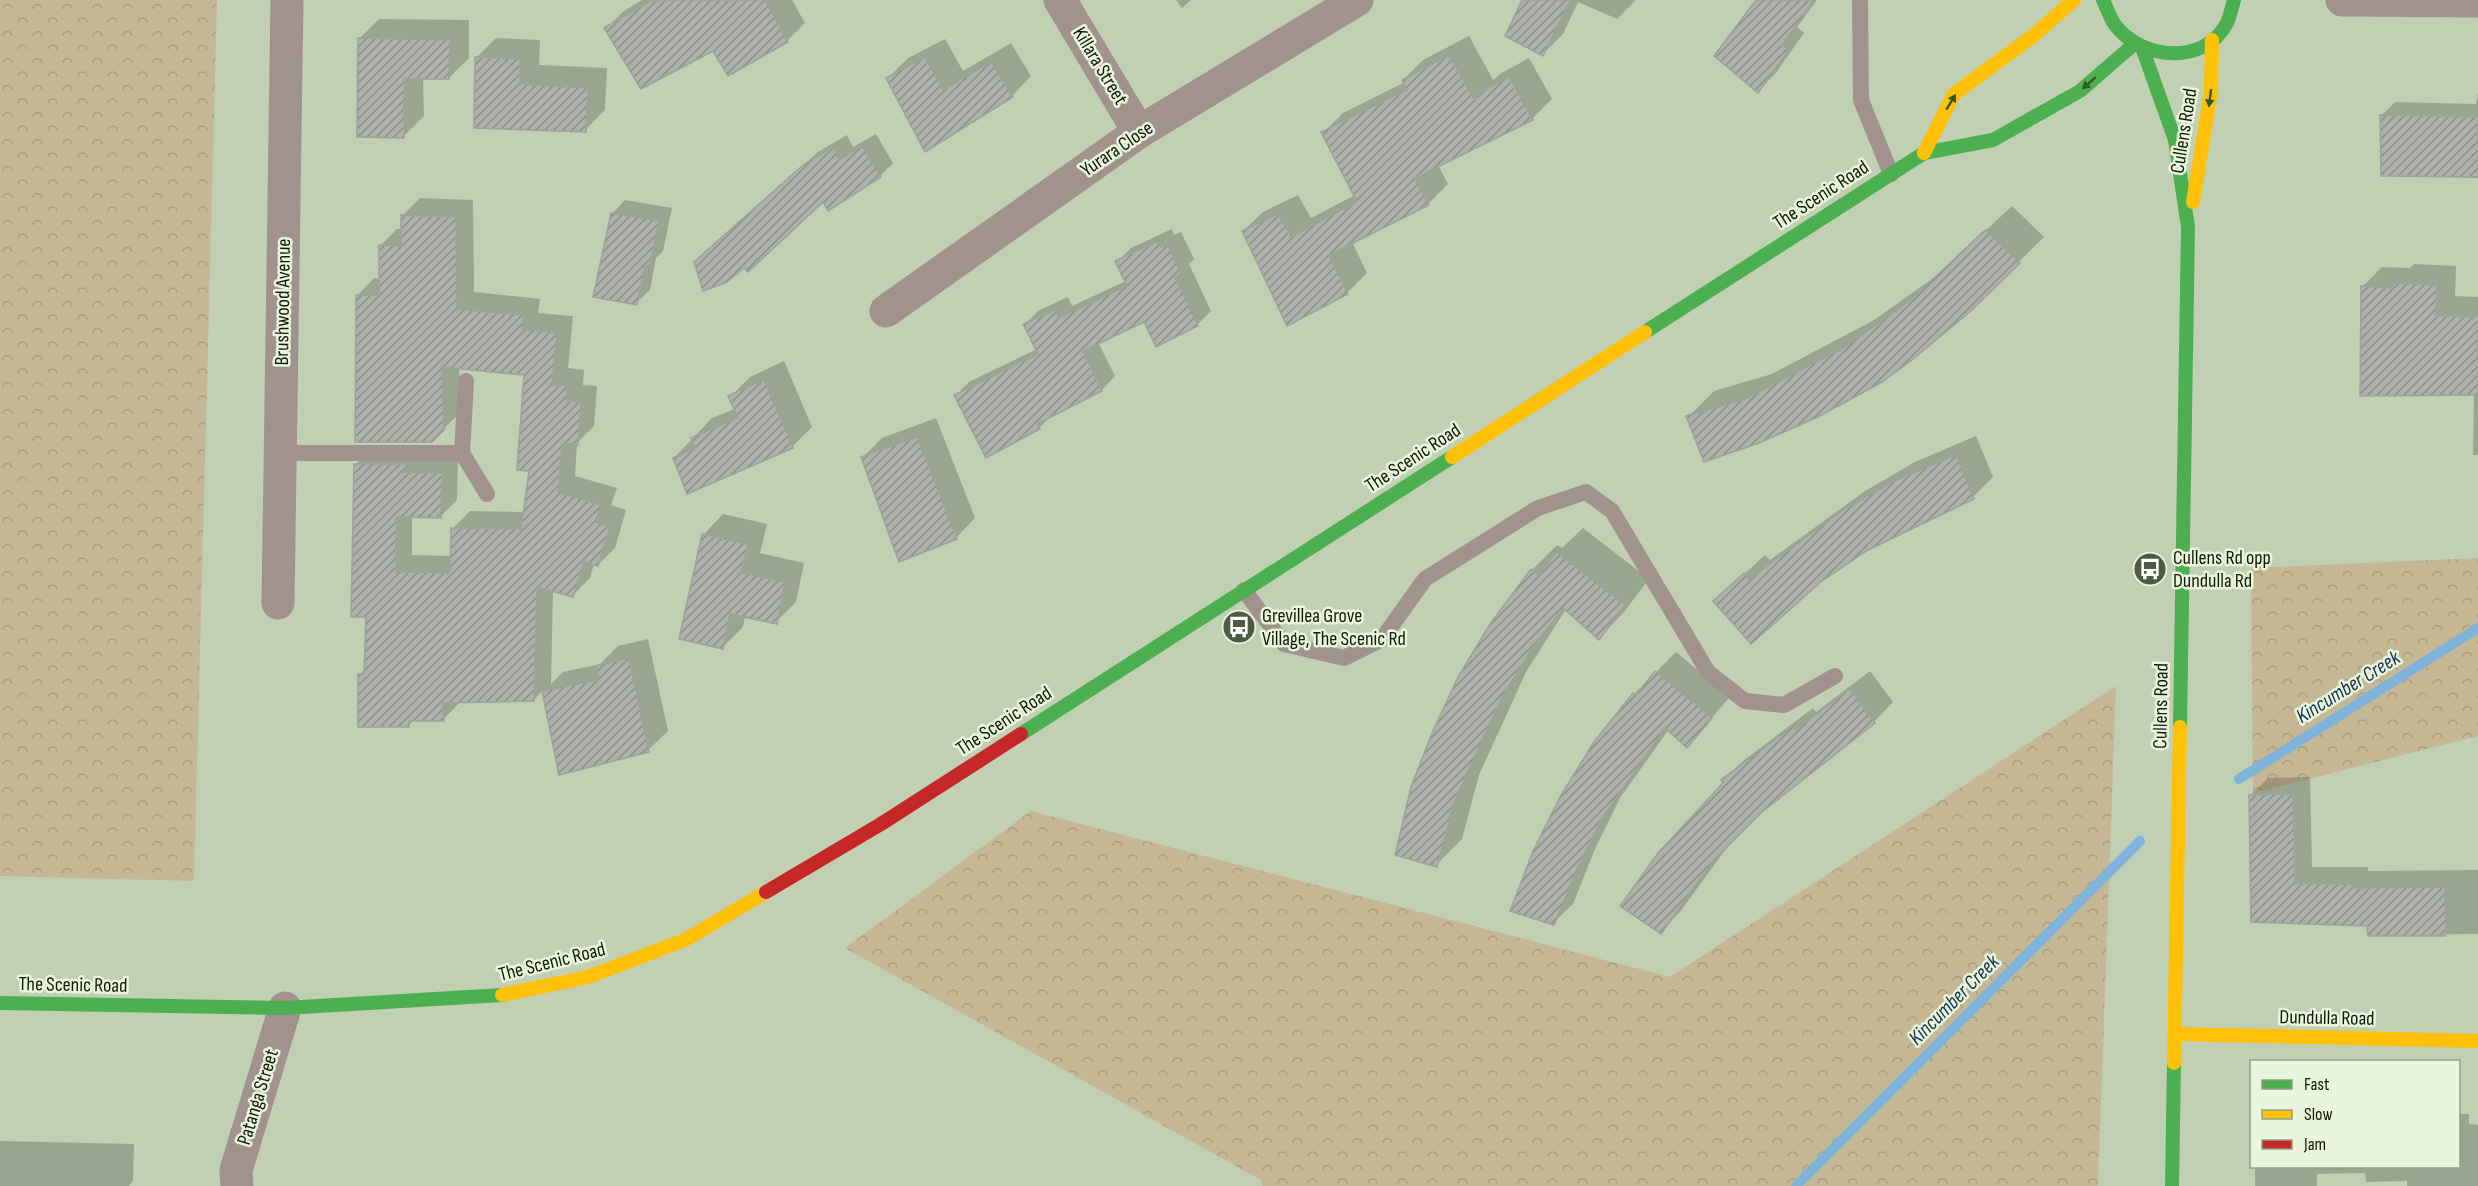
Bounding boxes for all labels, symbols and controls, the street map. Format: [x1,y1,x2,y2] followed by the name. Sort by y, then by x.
[1067,23,1133,109] street label: Killara Street
[2082,76,2097,89] one-way arrow
[2165,87,2203,175] street label: Cullens Road
[2205,89,2215,108] one-way arrow
[1946,93,1956,110] one-way arrow
[1076,116,1158,182] street label: Yurara Close
[1769,155,1873,235] street label: The Scenic Road
[270,238,296,366] street label: Brushwood Avenue
[1361,418,1465,498] street label: The Scenic Road
[2173,546,2271,593] place label: Cullens Rd opp Dundulla Rd
[2132,551,2168,587] bus stop icon: Cullens Rd opp Dundulla Rd
[1262,604,1406,651] place label: Grevillea Grove Village, The Scenic Rd
[1221,609,1257,645] bus stop icon: Grevillea Grove Village, The Scenic Rd
[2291,645,2405,729] water label: Kincumber Creek
[2148,663,2174,749] street label: Cullens Road
[952,681,1056,761] street label: The Scenic Road
[496,937,608,987] street label: The Scenic Road
[1904,949,2005,1050] water label: Kincumber Creek
[18,972,128,998] street label: The Scenic Road
[2279,1005,2375,1031] street label: Dundulla Road
[232,1046,284,1148] street label: Patanga Street
[2250,1060,2460,1168] legend
[2304,1074,2330,1095] text: Fast
[2304,1104,2333,1125] text: Slow
[2303,1134,2326,1155] text: Jam

